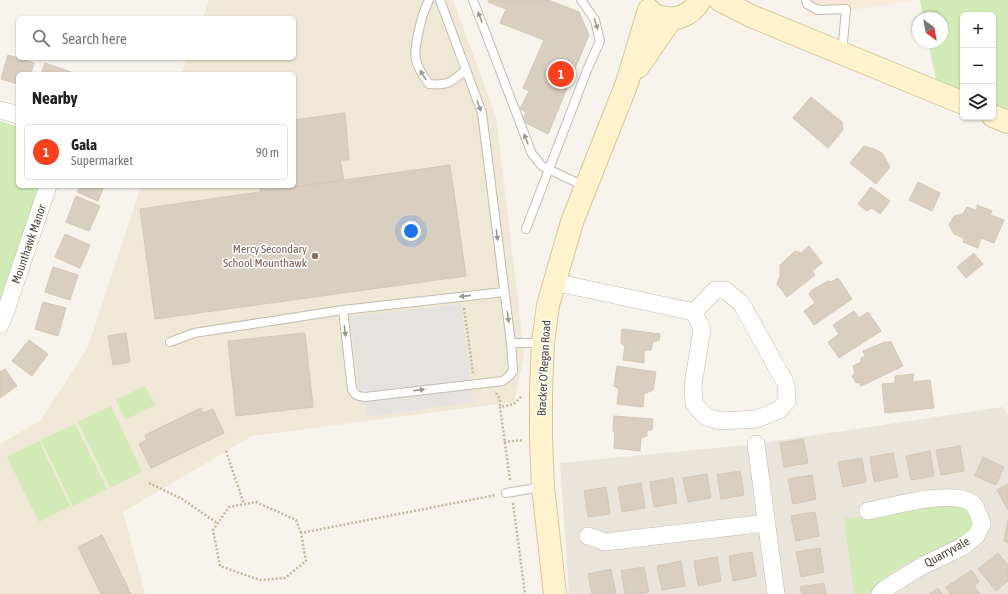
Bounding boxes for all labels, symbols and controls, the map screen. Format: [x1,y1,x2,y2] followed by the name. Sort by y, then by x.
[476,11,482,23] one-way arrow
[912,12,948,48] north arrow
[960,12,996,120] map controls
[960,12,996,48] button: +
[16,16,296,60] search box
[593,18,599,30] one-way arrow
[30,27,52,49] icon: search
[62,30,127,47] text: Search here
[960,48,996,84] button: −
[548,59,574,89] pin: 1
[420,69,427,81] one-way arrow
[960,84,996,120] button: layers
[32,88,78,108] text: Nearby
[477,101,483,113] one-way arrow
[523,132,529,144] one-way arrow
[71,136,97,153] text: Gala
[43,145,49,160] text: 1
[256,145,279,160] text: 90 m
[71,153,133,168] text: Supermarket
[9,202,49,285] street label: Mounthawk Manor
[401,221,421,241] your location
[494,229,500,241] one-way arrow
[223,242,308,270] place label: Mercy Secondary School Mounthawk
[310,251,320,261] marker: Mercy Secondary School Mounthawk
[459,293,471,299] one-way arrow
[505,311,511,323] one-way arrow
[534,320,554,416] street label: Bracker O'Regan Road
[342,325,349,337] one-way arrow
[413,387,425,393] one-way arrow
[922,534,972,570] street label: Quarryvale

